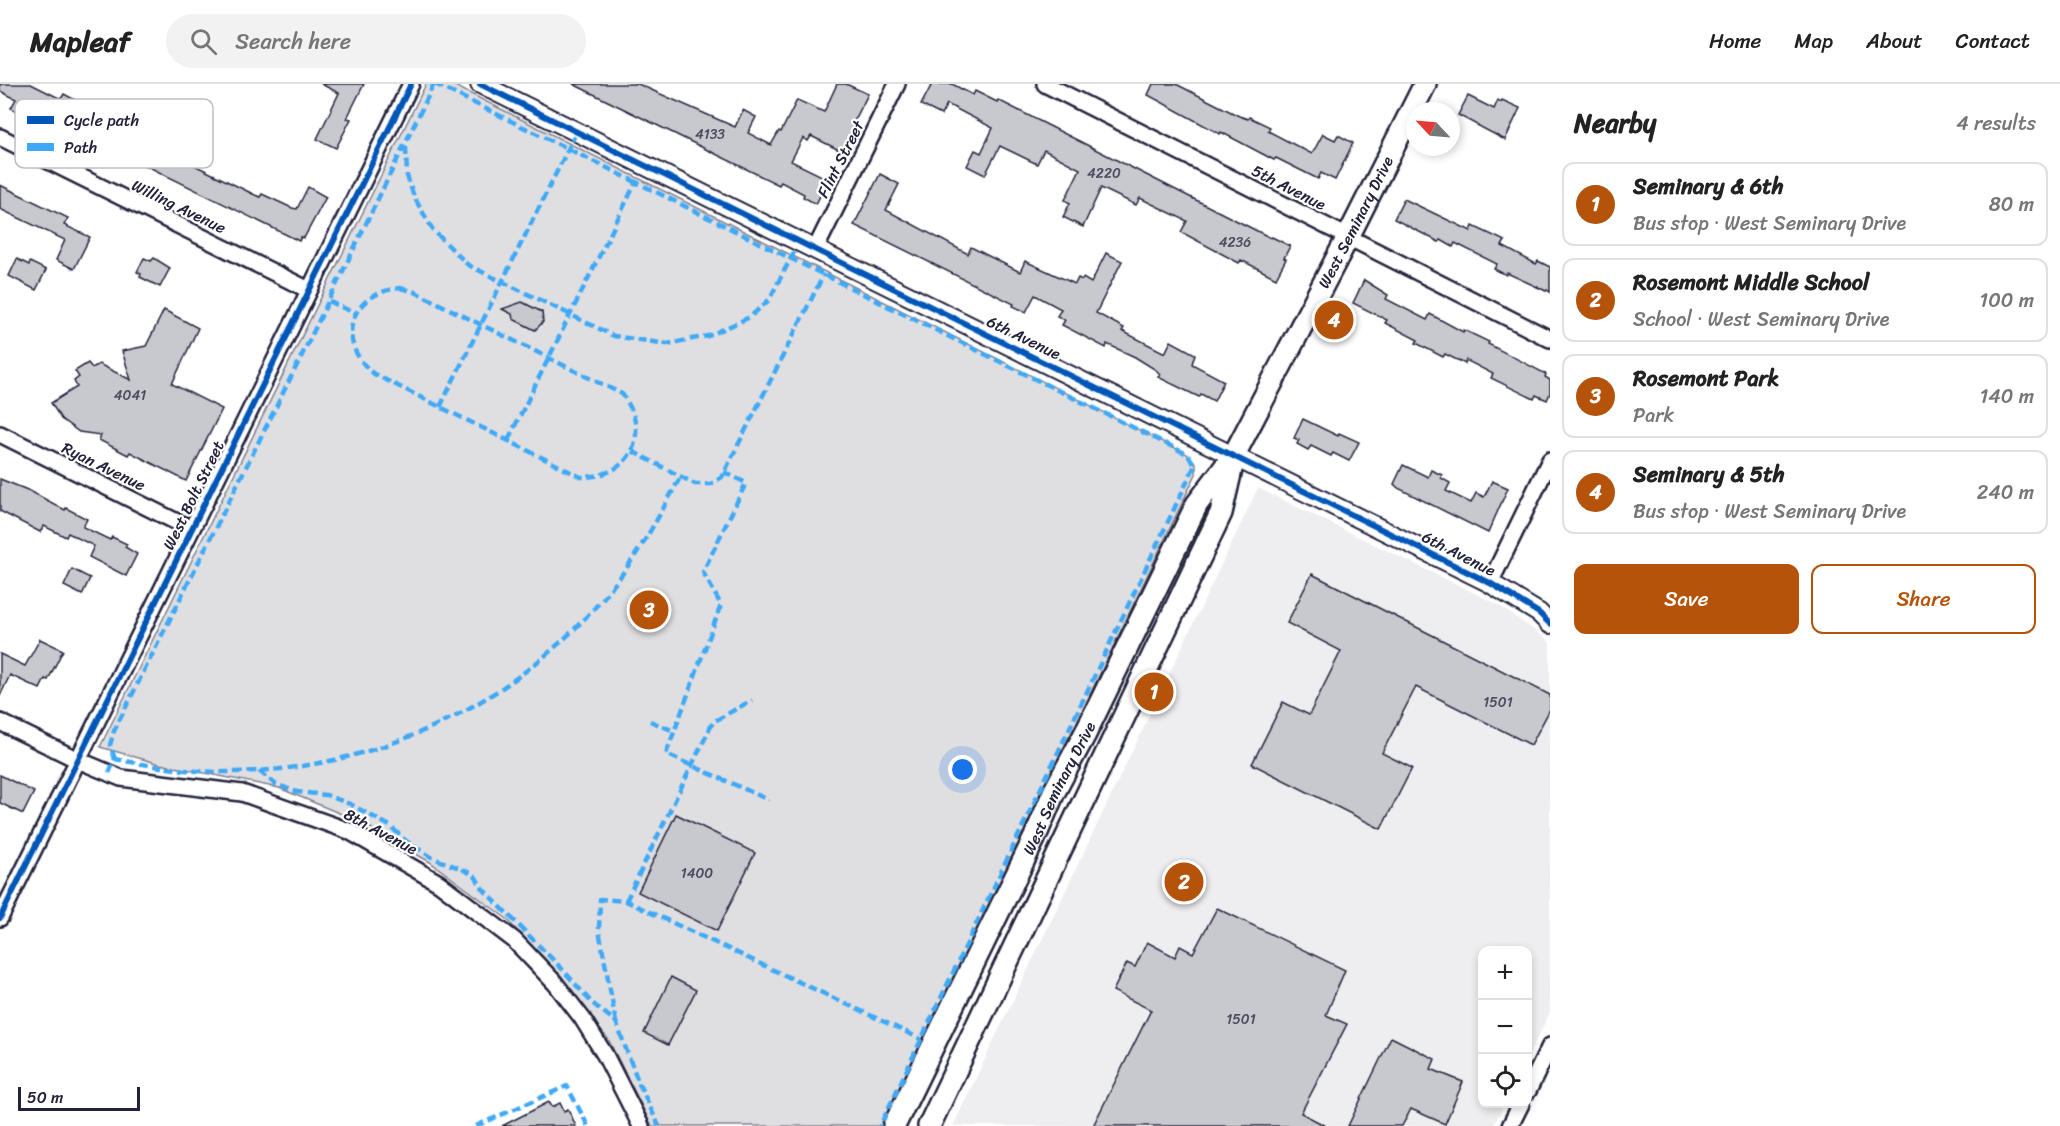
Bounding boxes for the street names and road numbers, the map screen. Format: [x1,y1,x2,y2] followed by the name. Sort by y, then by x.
[809,115,873,203] street label: Flint Street
[1310,151,1402,294] street label: West Seminary Drive
[1246,156,1331,219] street label: 5th Avenue
[126,171,231,242] street label: Willing Avenue
[982,307,1066,368] street label: 6th Avenue
[57,434,151,499] street label: Ryan Avenue
[154,436,233,555] street label: West Bolt Street
[1417,522,1501,585] street label: 6th Avenue
[1014,716,1104,860] street label: West Seminary Drive
[339,800,423,863] street label: 8th Avenue

